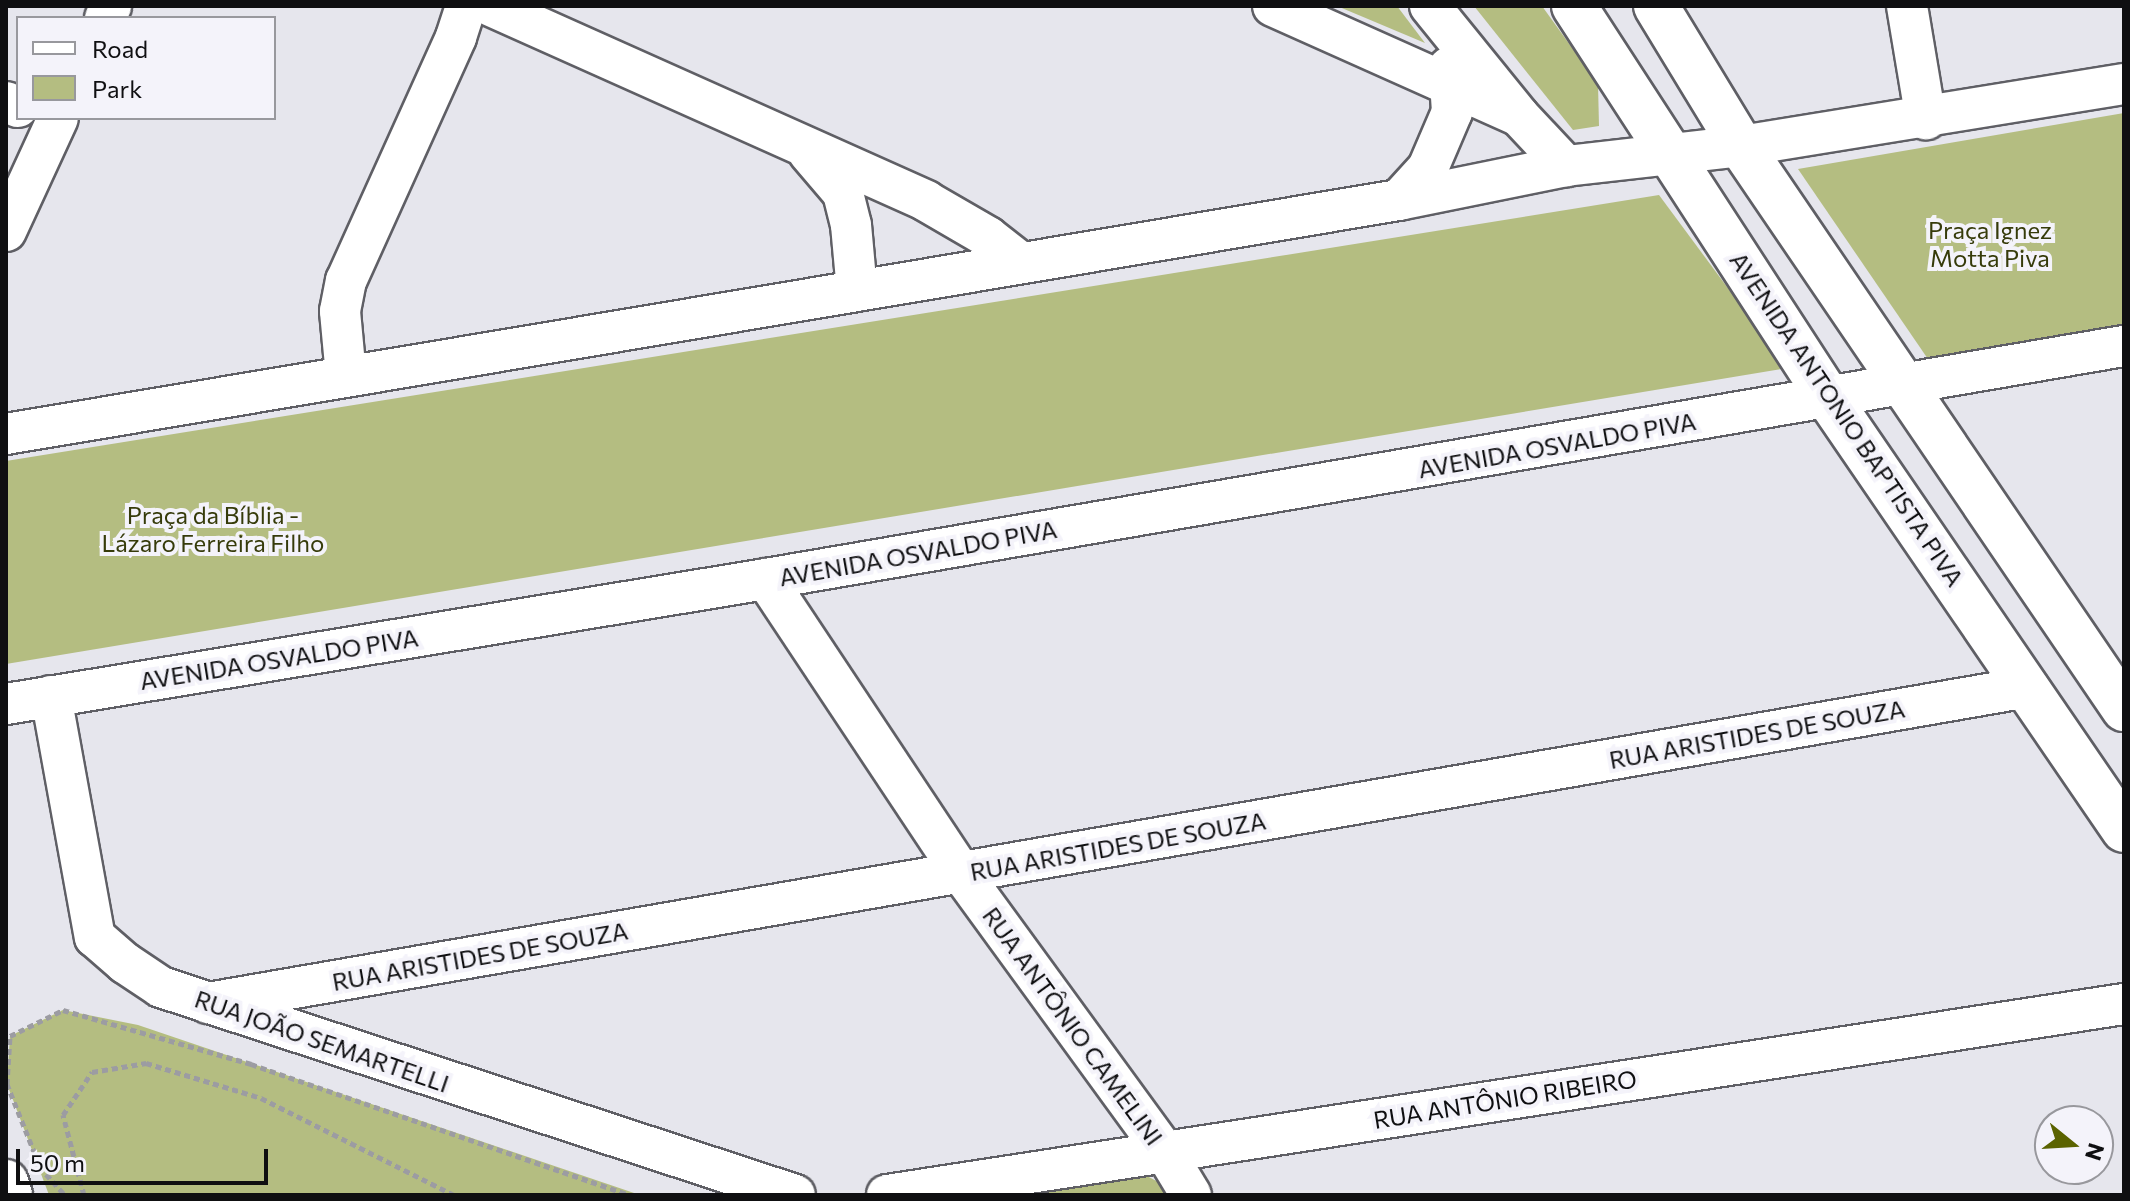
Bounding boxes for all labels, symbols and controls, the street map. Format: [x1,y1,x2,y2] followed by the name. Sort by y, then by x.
[16,16,276,120] legend
[92,34,148,63] text: Road
[92,74,142,103] text: Park
[1928,216,2052,272] park label: Praça Ignez Motta Piva
[1724,246,1970,592] street label: AVENIDA ANTONIO BAPTISTA PIVA
[1416,406,1698,484] street label: AVENIDA OSVALDO PIVA
[102,501,324,557] park label: Praça da Bíblia - Lázaro Ferreira Filho
[777,514,1059,592] street label: AVENIDA OSVALDO PIVA
[138,623,420,695] street label: AVENIDA OSVALDO PIVA
[1607,694,1907,774] street label: RUA ARISTIDES DE SOUZA
[968,806,1268,886] street label: RUA ARISTIDES DE SOUZA
[977,901,1169,1151] street label: RUA ANTÔNIO CAMELINI
[330,916,630,996] street label: RUA ARISTIDES DE SOUZA
[191,984,453,1098] street label: RUA JOÃO SEMARTELLI
[1371,1064,1639,1134] street label: RUA ANTÔNIO RIBEIRO
[2034,1105,2114,1185] north arrow
[20,1133,272,1183] scale bar
[2080,1140,2111,1164] text: N
[30,1148,85,1177] text: 50 m

